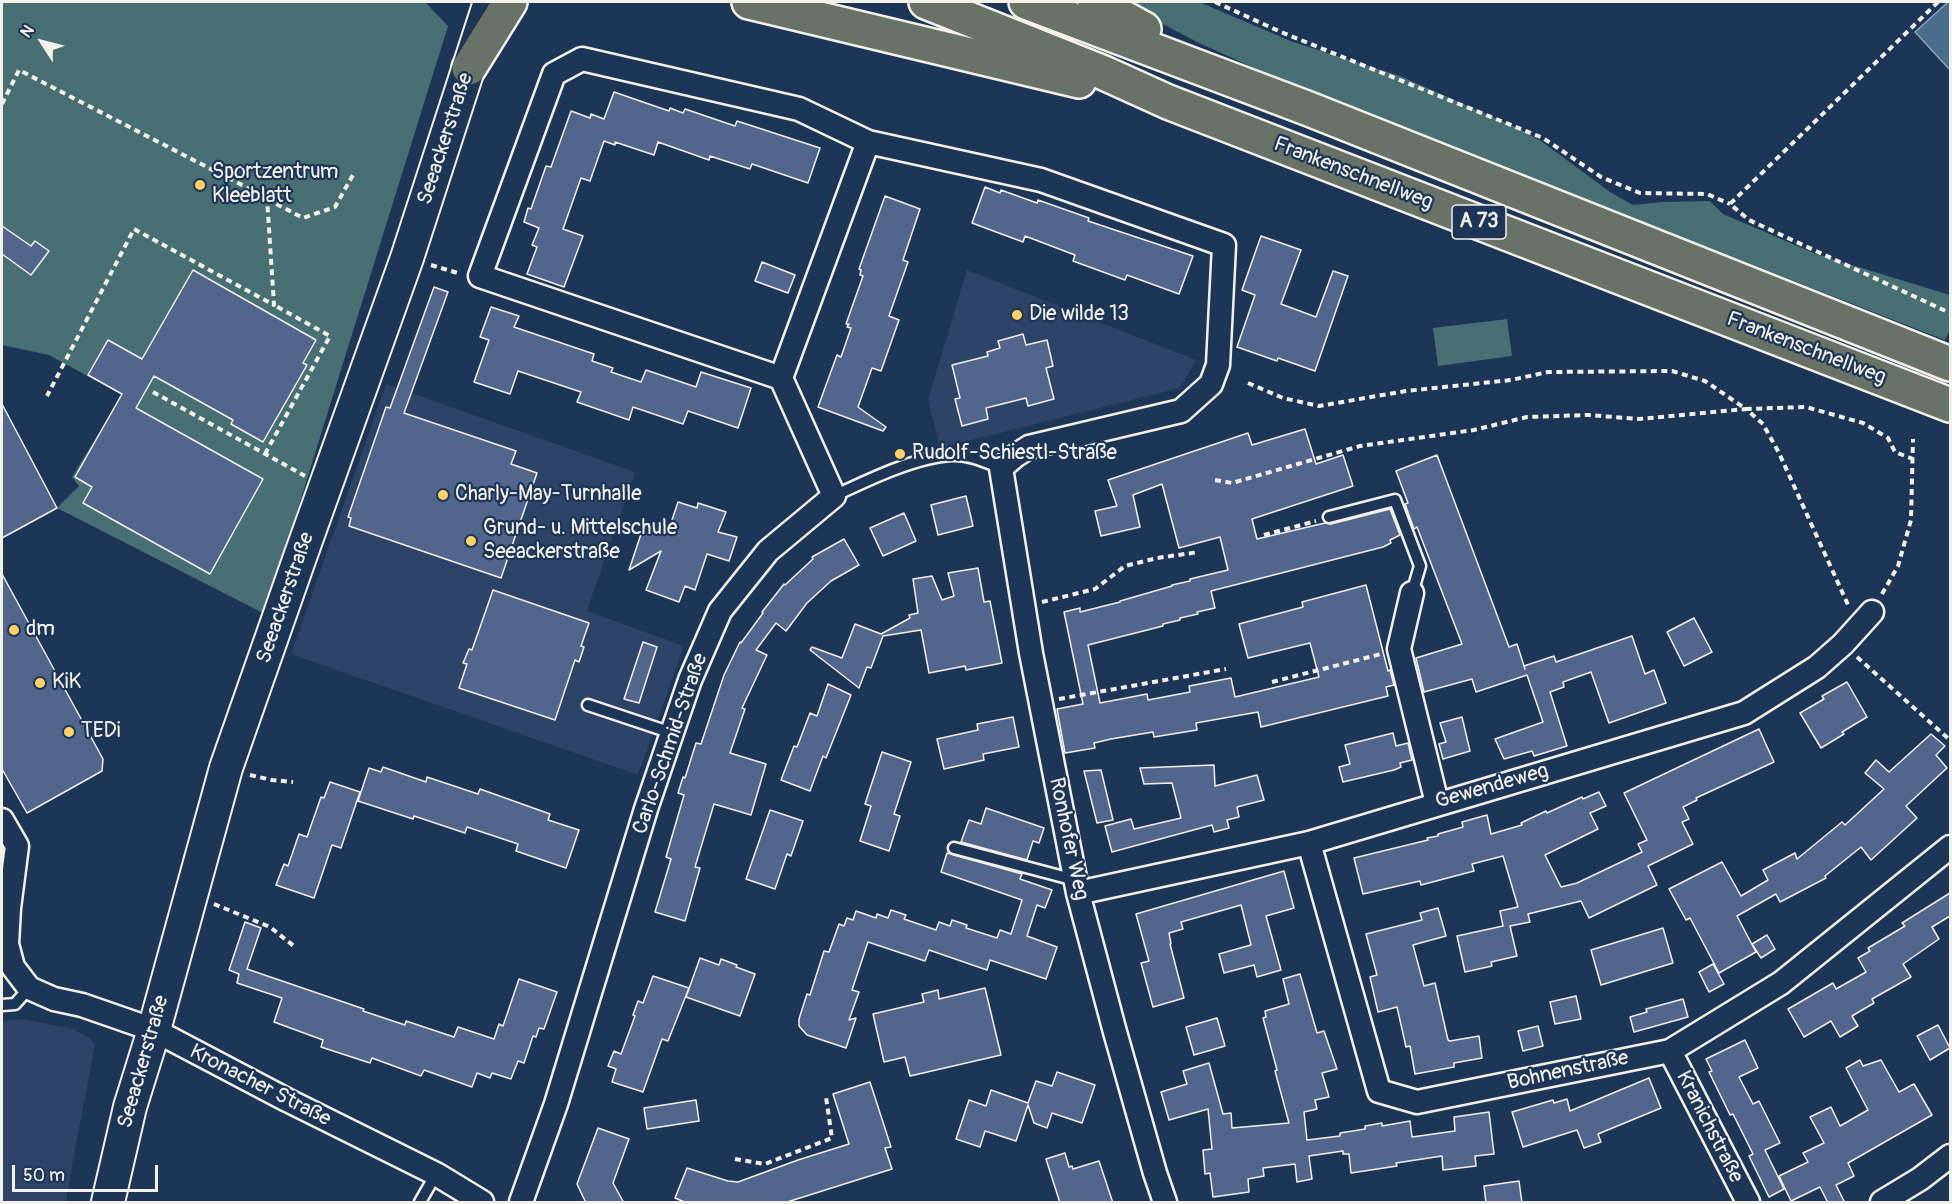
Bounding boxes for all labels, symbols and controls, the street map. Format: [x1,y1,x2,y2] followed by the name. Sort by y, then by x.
[12,12,72,72] north arrow
[16,21,39,42] text: N
[413,70,479,208] street label: Seeackerstraße
[1270,132,1436,216] street label: Frankenschnellweg
[212,160,338,210] place label: Sportzentrum Kleeblatt
[193,178,207,192] marker: Sportzentrum Kleeblatt
[1452,205,1506,239] road number: A 73
[1029,302,1129,328] place label: Die wilde 13
[1723,307,1889,391] street label: Frankenschnellweg
[1010,308,1024,322] marker: Die wilde 13
[912,441,1117,467] place label: Rudolf-Schiestl-Straße
[893,447,907,461] marker: Rudolf-Schiestl-Straße
[455,482,642,508] place label: Charly-May-Turnhalle
[436,488,450,502] marker: Charly-May-Turnhalle
[483,516,677,566] place label: Grund- u. Mittelschule Seeackerstraße
[252,529,320,667] street label: Seeackerstraße
[464,534,478,548] marker: Grund- u. Mittelschule Seeackerstraße
[26,617,55,643] place label: dm
[7,623,21,637] marker: dm
[628,650,714,838] street label: Carlo-Schmid-Straße
[52,670,81,696] place label: KiK
[33,676,47,690] marker: KiK
[81,719,120,745] place label: TEDi
[62,725,76,739] marker: TEDi
[1433,759,1551,815] street label: Gewendeweg
[1043,775,1093,903] street label: Ronhofer Weg
[113,993,175,1131] street label: Seeackerstraße
[185,1040,335,1132] street label: Kronacher Straße
[1505,1046,1631,1096] street label: Bohnenstraße
[1670,1067,1748,1187] street label: Kranichstraße
[15,1153,160,1191] scale bar
[23,1164,65,1187] text: 50 m

